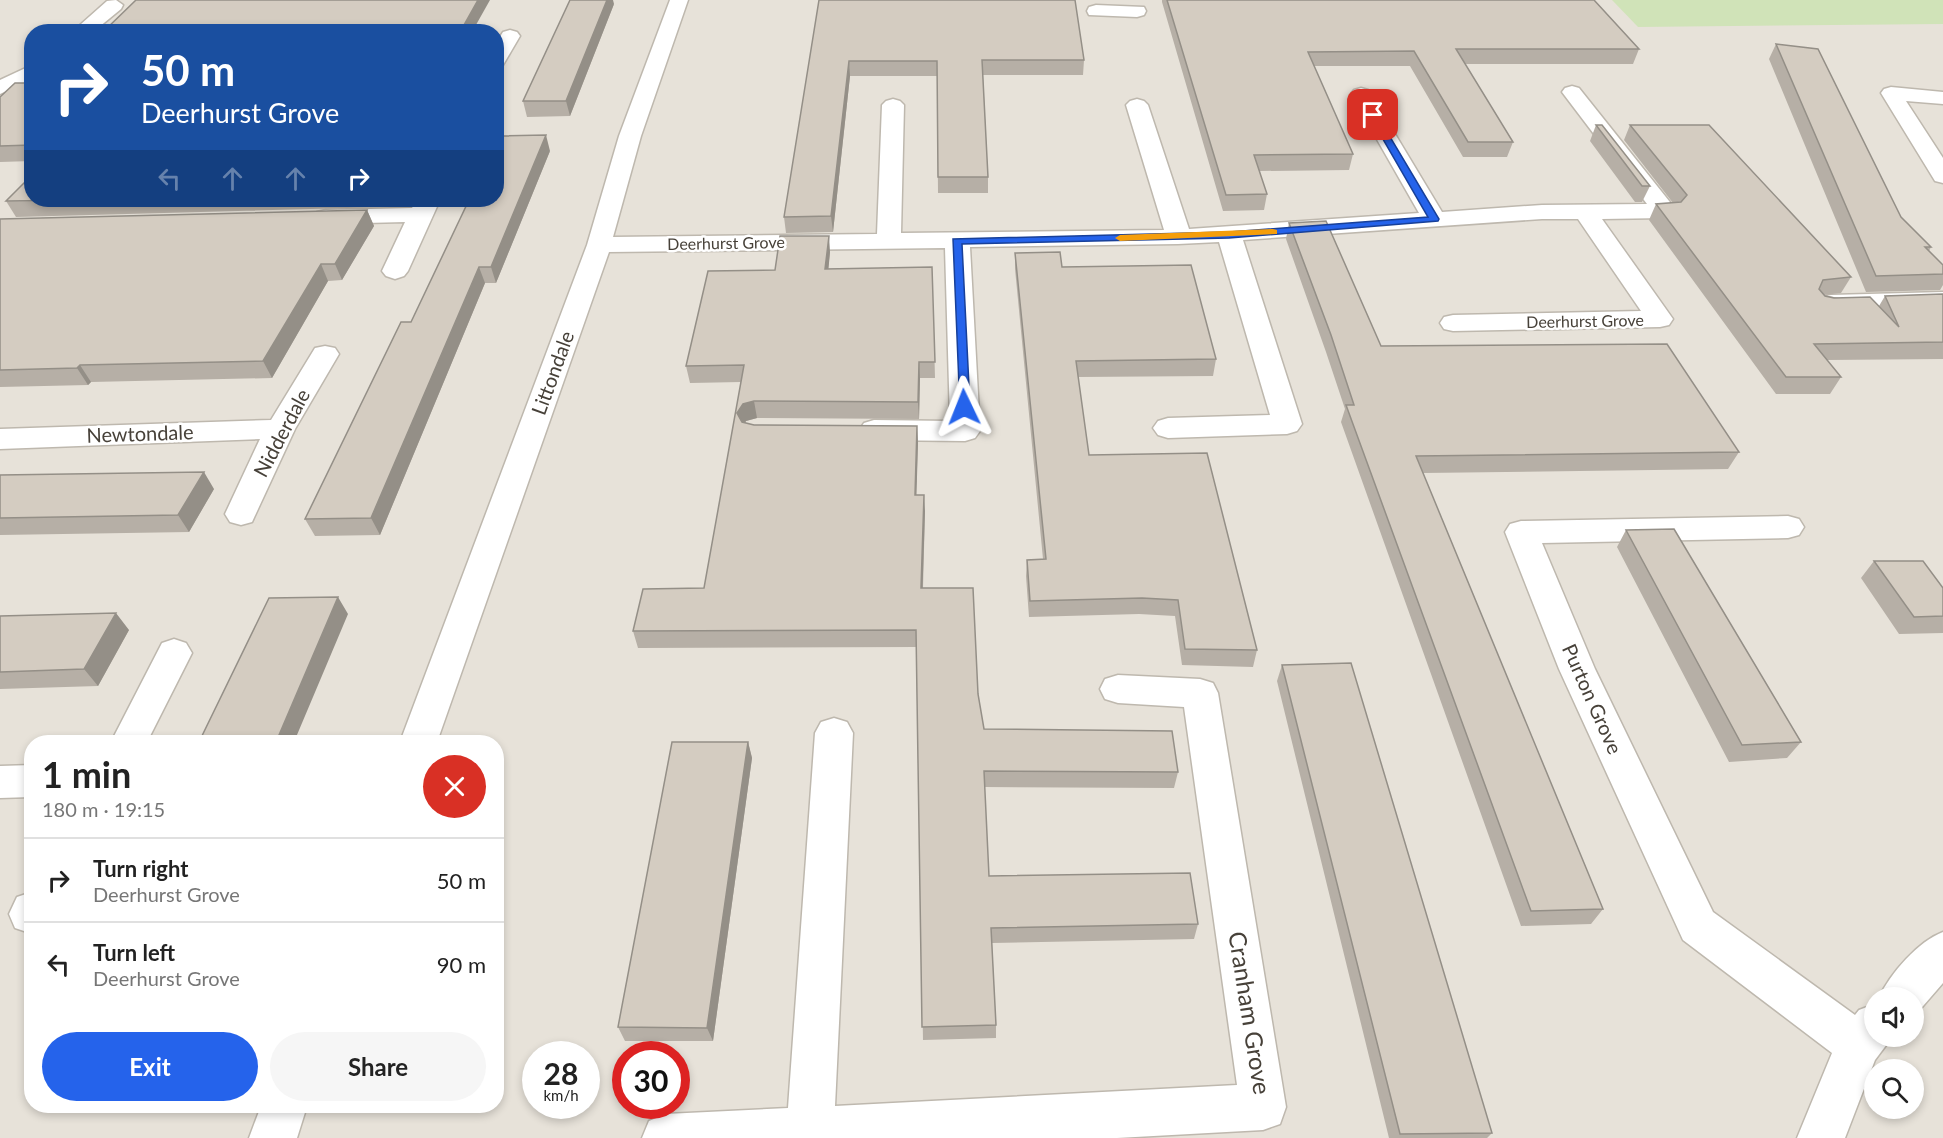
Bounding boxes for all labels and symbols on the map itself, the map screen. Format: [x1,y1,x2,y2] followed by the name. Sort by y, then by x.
[1347,89,1398,140] pin
[667,232,785,253] street label: Deerhurst Grove
[1526,310,1644,331] street label: Deerhurst Grove
[526,327,578,418] street label: Littondale
[932,375,996,439] position arrow
[248,384,314,481] street label: Nidderdale
[86,419,194,447] street label: Newtondale
[1558,640,1628,757] street label: Purton Grove
[1223,929,1278,1096] street label: Cranham Grove
[612,1041,690,1119] speed limit sign: 30

